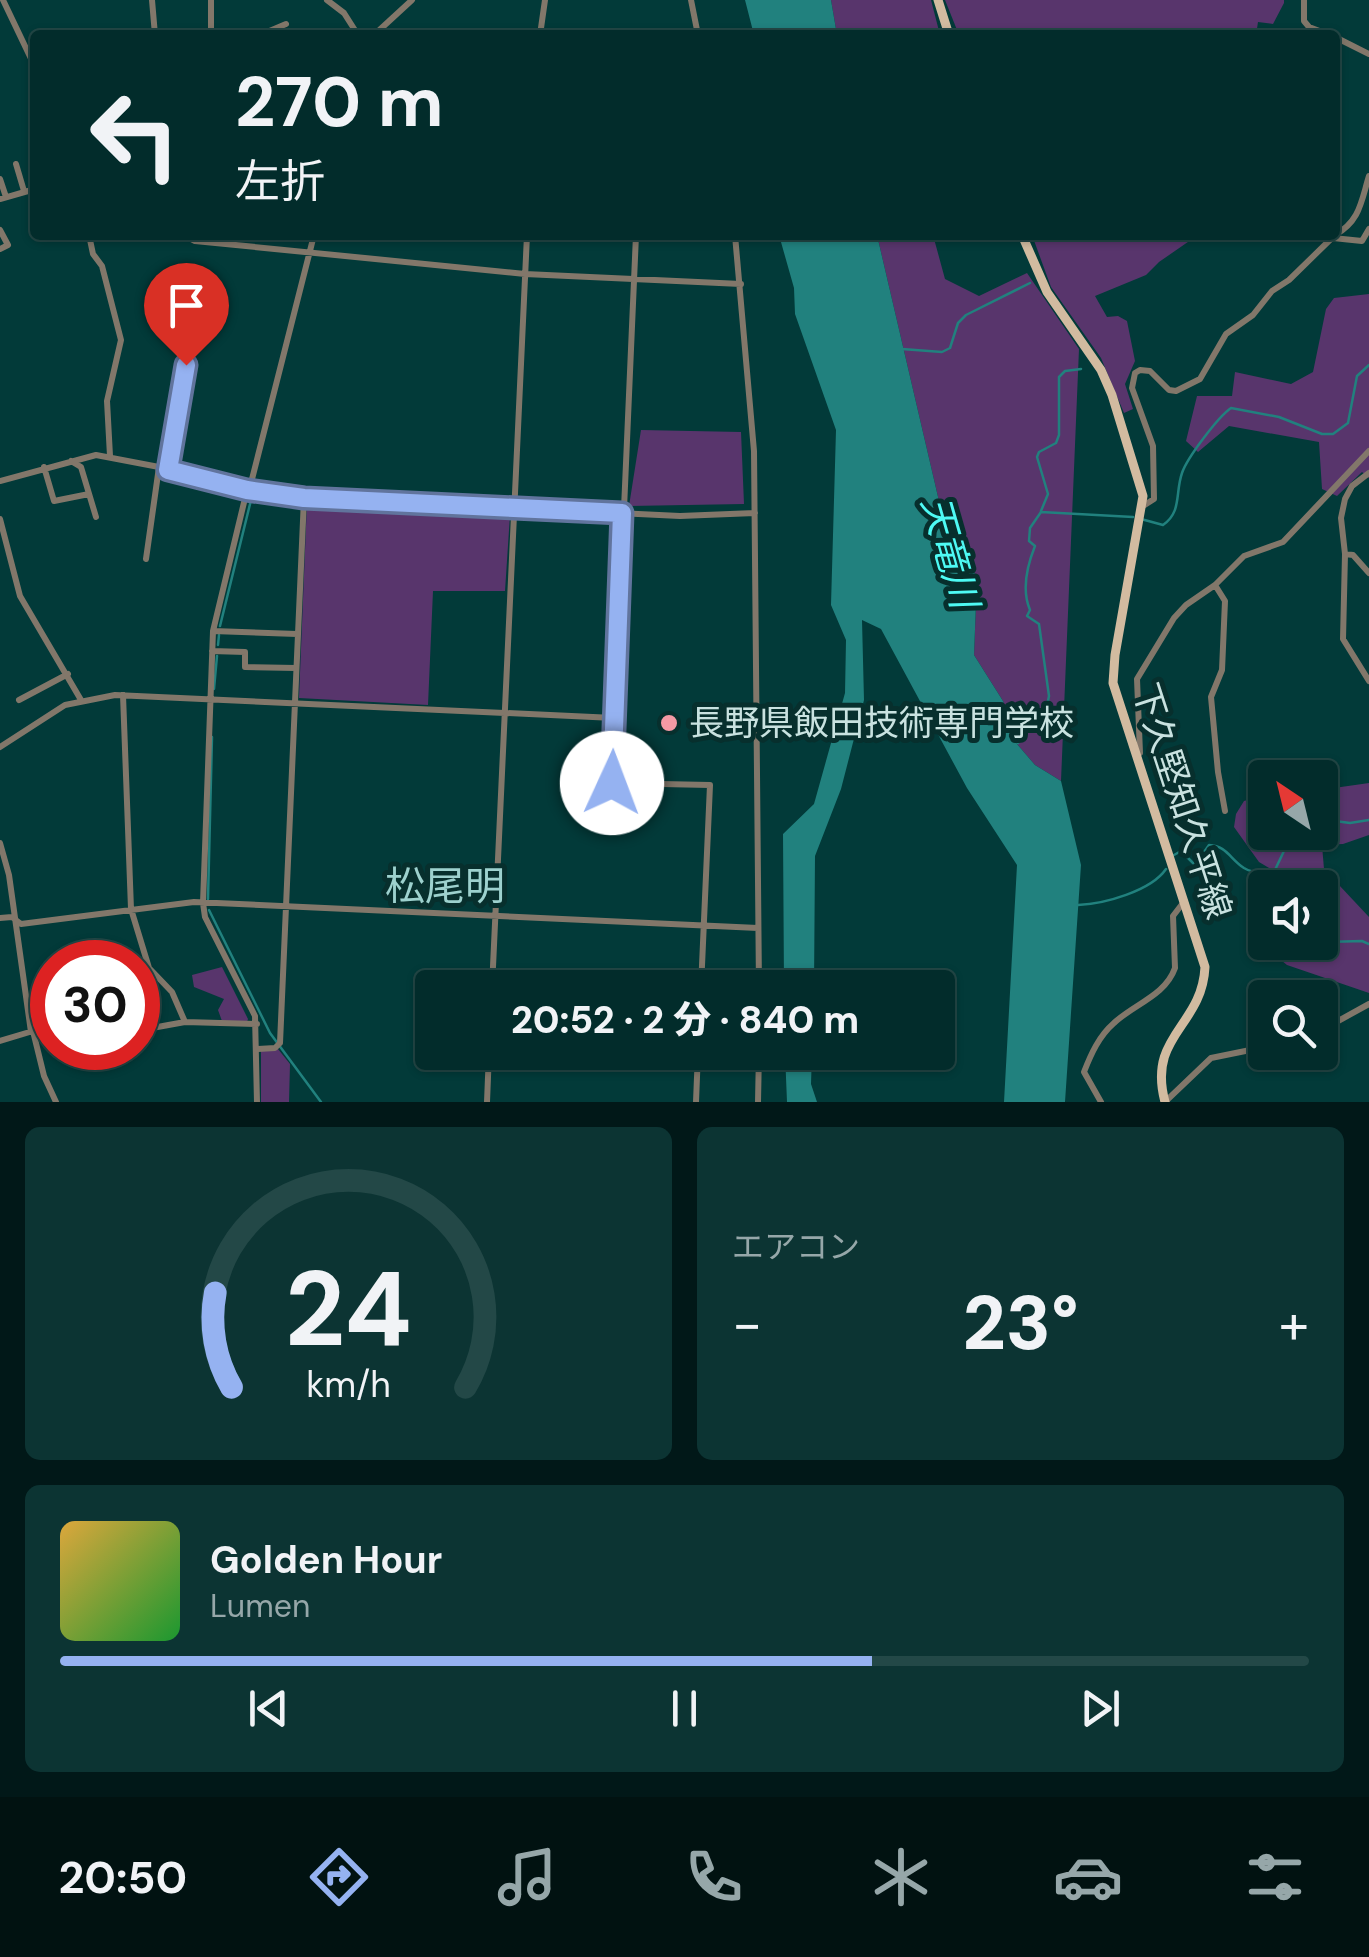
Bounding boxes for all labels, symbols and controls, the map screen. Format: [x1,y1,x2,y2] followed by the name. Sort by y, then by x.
[235,57,444,148] text: 270 m
[70,70,200,200] icon: left
[235,152,325,211] text: 左折
[144,263,229,366] pin
[159,278,214,333] icon: arrive
[910,490,991,618] water label: 天竜川
[1122,677,1242,925] street label: 下久堅知久平線
[689,700,1074,746] place label: 長野県飯田技術専門学校
[658,712,680,734] marker: 長野県飯田技術専門学校
[560,731,664,835] position arrow
[1248,760,1338,850] north arrow
[1248,760,1338,1070] map controls
[385,860,505,912] district label: 松尾明
[1248,870,1338,960] button: sound
[30,940,160,1070] speed limit sign: 30
[1248,980,1338,1070] button: search
[511,995,859,1045] text: 20:52 · 2 分 · 840 m
[732,1226,860,1268] text: エアコン
[285,1242,412,1377] text: 24
[962,1275,1079,1372] text: 23°
[732,1288,762,1360] text: −
[1279,1288,1309,1360] text: +
[306,1362,391,1408] text: km/h
[210,1535,442,1585] text: Golden Hour
[210,1585,310,1627] text: Lumen
[241,1681,296,1736] icon: previous
[657,1681,712,1736] icon: pause
[1073,1681,1128,1736] icon: next
[304,1842,374,1912] icon: directions
[492,1842,562,1912] icon: music
[679,1842,749,1912] icon: phone
[866,1842,936,1912] icon: climate
[1053,1842,1123,1912] icon: car
[1240,1842,1310,1912] icon: filters
[59,1848,187,1907] text: 20:50

